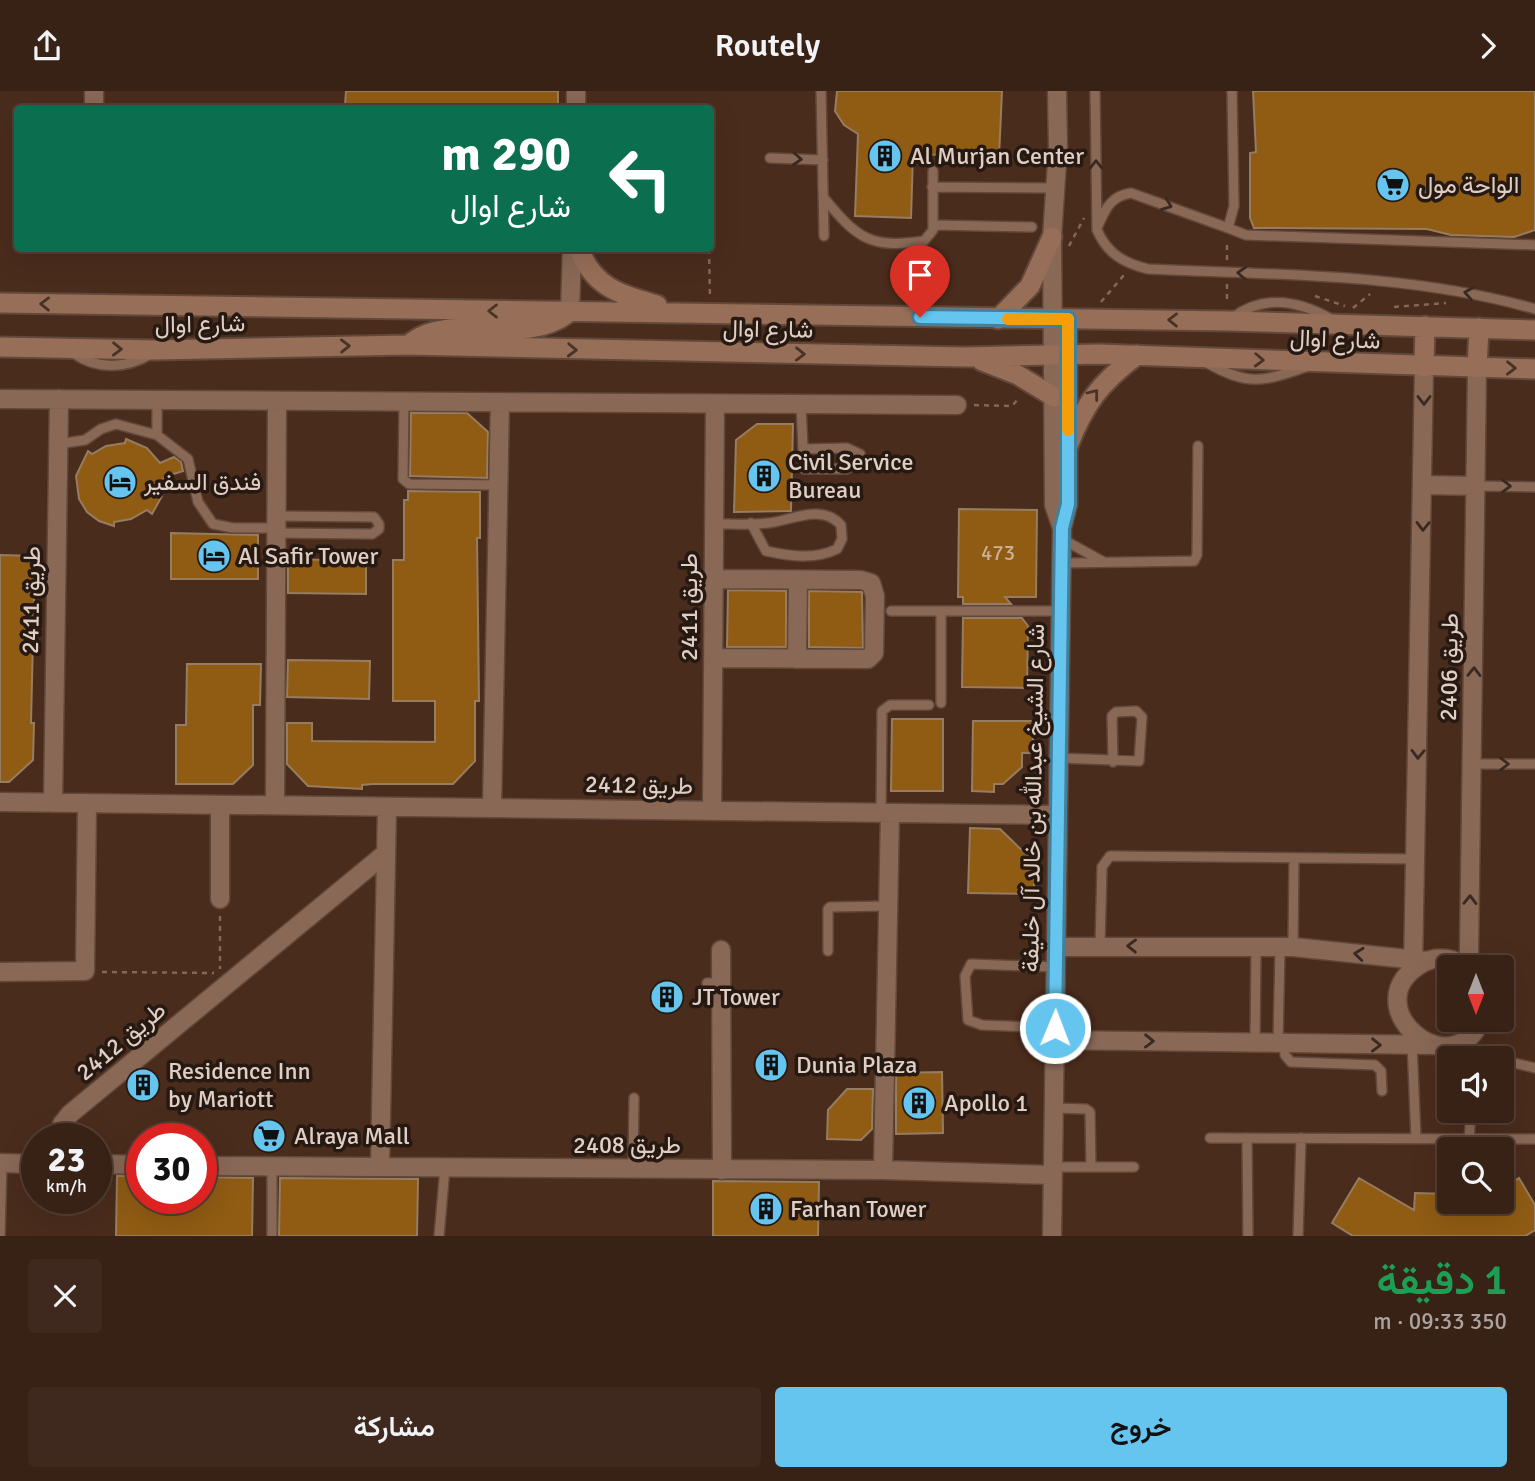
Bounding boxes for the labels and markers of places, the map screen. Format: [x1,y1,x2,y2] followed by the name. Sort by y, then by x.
[866,137,904,175] building icon: Al Murjan Center
[910,141,1084,171] place label: Al Murjan Center
[1374,166,1412,204] supermarket icon: الواحة مول
[1418,170,1519,200] place label: الواحة مول
[890,245,950,317] pin
[788,447,913,505] place label: Civil Service Bureau
[745,457,783,495] building icon: Civil Service Bureau
[101,463,139,501] hotel icon: فندق السفير
[143,467,261,497] place label: فندق السفير
[195,537,233,575] hotel icon: Al Safir Tower
[238,541,378,571] place label: Al Safir Tower
[648,978,686,1016] building icon: JT Tower
[692,982,780,1012] place label: JT Tower
[752,1046,790,1084] building icon: Dunia Plaza
[796,1050,917,1080] place label: Dunia Plaza
[168,1056,311,1114] place label: Residence Inn by Mariott
[124,1066,162,1104] building icon: Residence Inn by Mariott
[900,1084,938,1122] building icon: Apollo 1
[944,1088,1028,1118] place label: Apollo 1
[250,1117,288,1155] supermarket icon: Alraya Mall
[294,1121,410,1151] place label: Alraya Mall
[747,1190,785,1228] building icon: Farhan Tower
[790,1194,926,1224] place label: Farhan Tower

